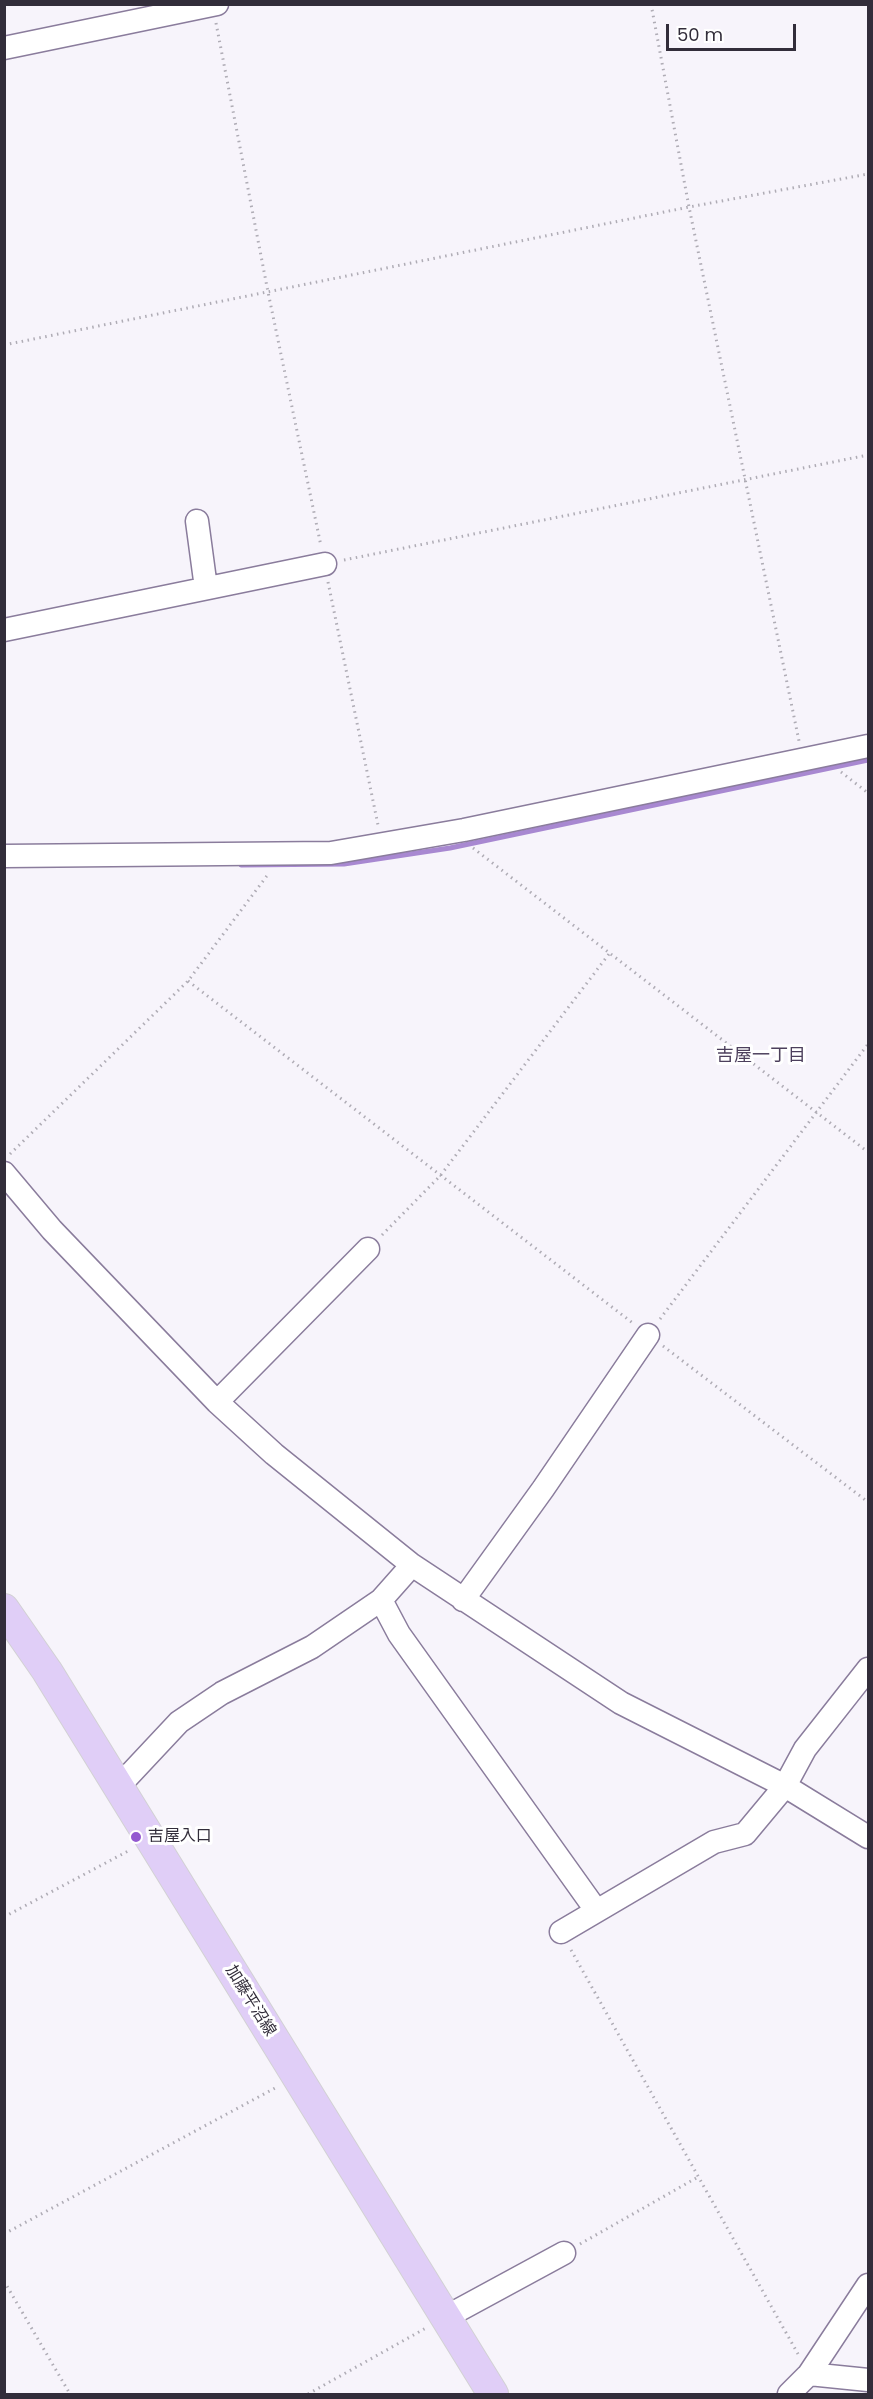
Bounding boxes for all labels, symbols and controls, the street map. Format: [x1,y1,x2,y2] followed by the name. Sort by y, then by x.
[669,12,800,50] scale bar
[677,22,723,47] text: 50 m
[716,1045,806,1067] district label: 吉屋一丁目
[148,1827,212,1847] place label: 吉屋入口
[129,1830,143,1844] marker: 吉屋入口
[221,1962,279,2040] street label: 加藤平沼線

